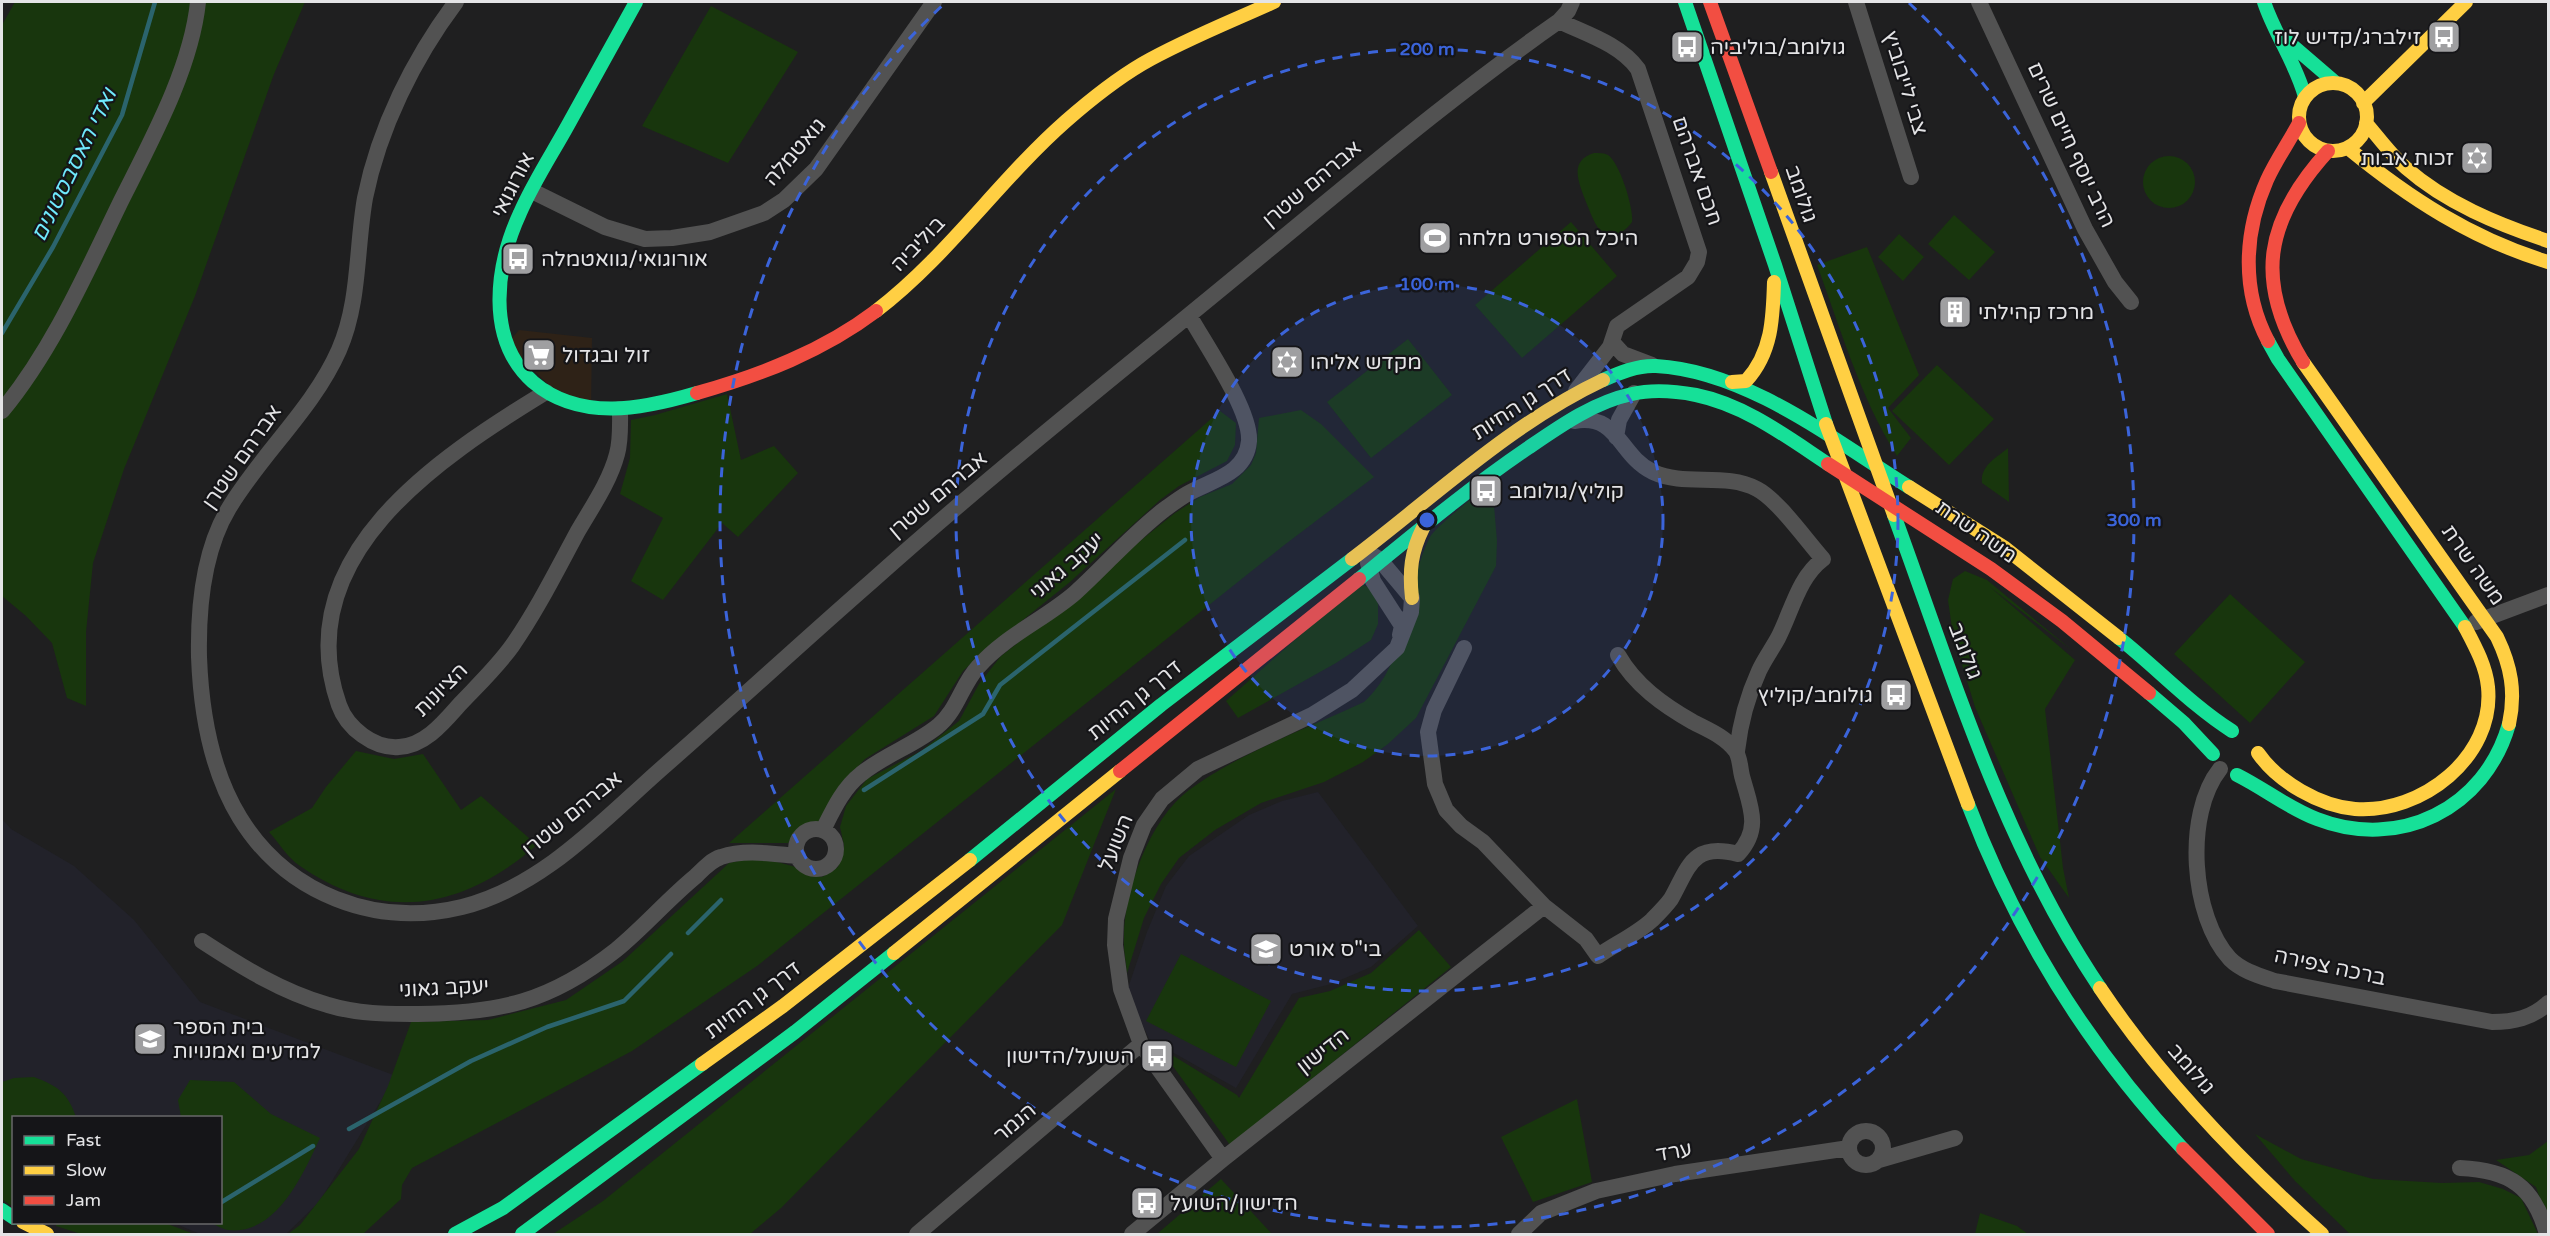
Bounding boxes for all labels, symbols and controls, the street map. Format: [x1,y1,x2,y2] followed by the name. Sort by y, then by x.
[2426,19,2462,55] bus stop icon: זילברג/קדיש לוז
[2274,25,2421,50] place label: זילברג/קדיש לוז
[1877,28,1933,138] street label: צבי לייבוביץ
[1669,29,1705,65] bus stop icon: גולומב/בוליביה
[1710,35,1846,60] place label: גולומב/בוליביה
[1399,38,1455,60] text: 200 m
[2022,58,2120,232] street label: הרב יוסף חיים שרים
[26,83,123,245] water label: ואדי האסבסטונים
[759,113,831,191] street label: גואטמלה
[1667,113,1727,229] street label: חכם אברהם
[1257,135,1367,233] street label: אברהם שטרן
[2459,140,2495,176] synagogue icon: זכות אבות
[2360,146,2454,171] place label: זכות אבות
[486,148,540,222] street label: אורוגואי
[1780,162,1822,226] street label: גולומב
[886,211,950,277] street label: בוליביה
[1417,220,1453,256] sports icon: היכל הספורט מלחה
[1458,226,1638,251] place label: היכל הספורט מלחה
[500,241,536,277] bus stop icon: אורוגואי/גוואטמלה
[541,247,708,272] place label: אורוגואי/גוואטמלה
[1399,273,1455,295] text: 100 m
[1937,294,1973,330] building icon: מרכז קהילתי
[1978,300,2094,325] place label: מרכז קהילתי
[521,337,557,373] supermarket icon: זול ובגדול
[562,343,650,368] place label: זול ובגדול
[1269,344,1305,380] synagogue icon: מקדש אליהו
[1310,350,1422,375] place label: מקדש אליהו
[1467,362,1577,446] street label: דרך גן החיות
[197,400,287,514] street label: אברהם שטרן
[883,446,993,544] street label: אברהם שטרן
[1468,473,1504,509] bus stop icon: קוליץ/גולומב
[1509,479,1624,504] place label: קוליץ/גולומב
[1931,495,2021,569] street label: משה שרת
[2106,509,2162,531] text: 300 m
[1417,510,1437,530] centre of rings
[2436,520,2510,610] street label: משה שרת
[1025,527,1109,605] street label: יעקב גאוני
[1943,619,1987,683] street label: גולומב
[1083,654,1187,746] street label: דרך גן החיות
[409,658,473,722] street label: הציונות
[1878,677,1914,713] bus stop icon: גולומב/קוליץ
[1758,683,1873,708] place label: גולומב/קוליץ
[517,766,627,862] street label: אברהם שטרן
[1093,811,1139,875] street label: השועל
[1248,931,1284,967] school or university icon: בי"ס אורט
[1289,937,1382,962] place label: בי"ס אורט
[2272,943,2388,991] street label: ברכה צפירה
[700,956,806,1044] street label: דרך גן החיות
[398,973,490,1003] street label: יעקב גאוני
[173,1015,321,1064] place label: בית הספר למדעים ואמנויות
[132,1021,168,1057] school or university icon: בית הספר למדעים ואמנויות
[1292,1023,1354,1079] street label: הדישון
[1139,1038,1175,1074] bus stop icon: השועל/הדישון
[2162,1038,2220,1100] street label: גולומב
[1006,1044,1134,1069] place label: השועל/הדישון
[989,1098,1041,1148] street label: הנמר
[12,1116,222,1224] legend
[66,1129,101,1151] text: Fast
[1654,1137,1694,1167] street label: ערד
[66,1159,107,1181] text: Slow
[1129,1185,1165,1221] bus stop icon: הדישון/השועל
[66,1189,101,1211] text: Jam
[1170,1191,1298,1216] place label: הדישון/השועל

